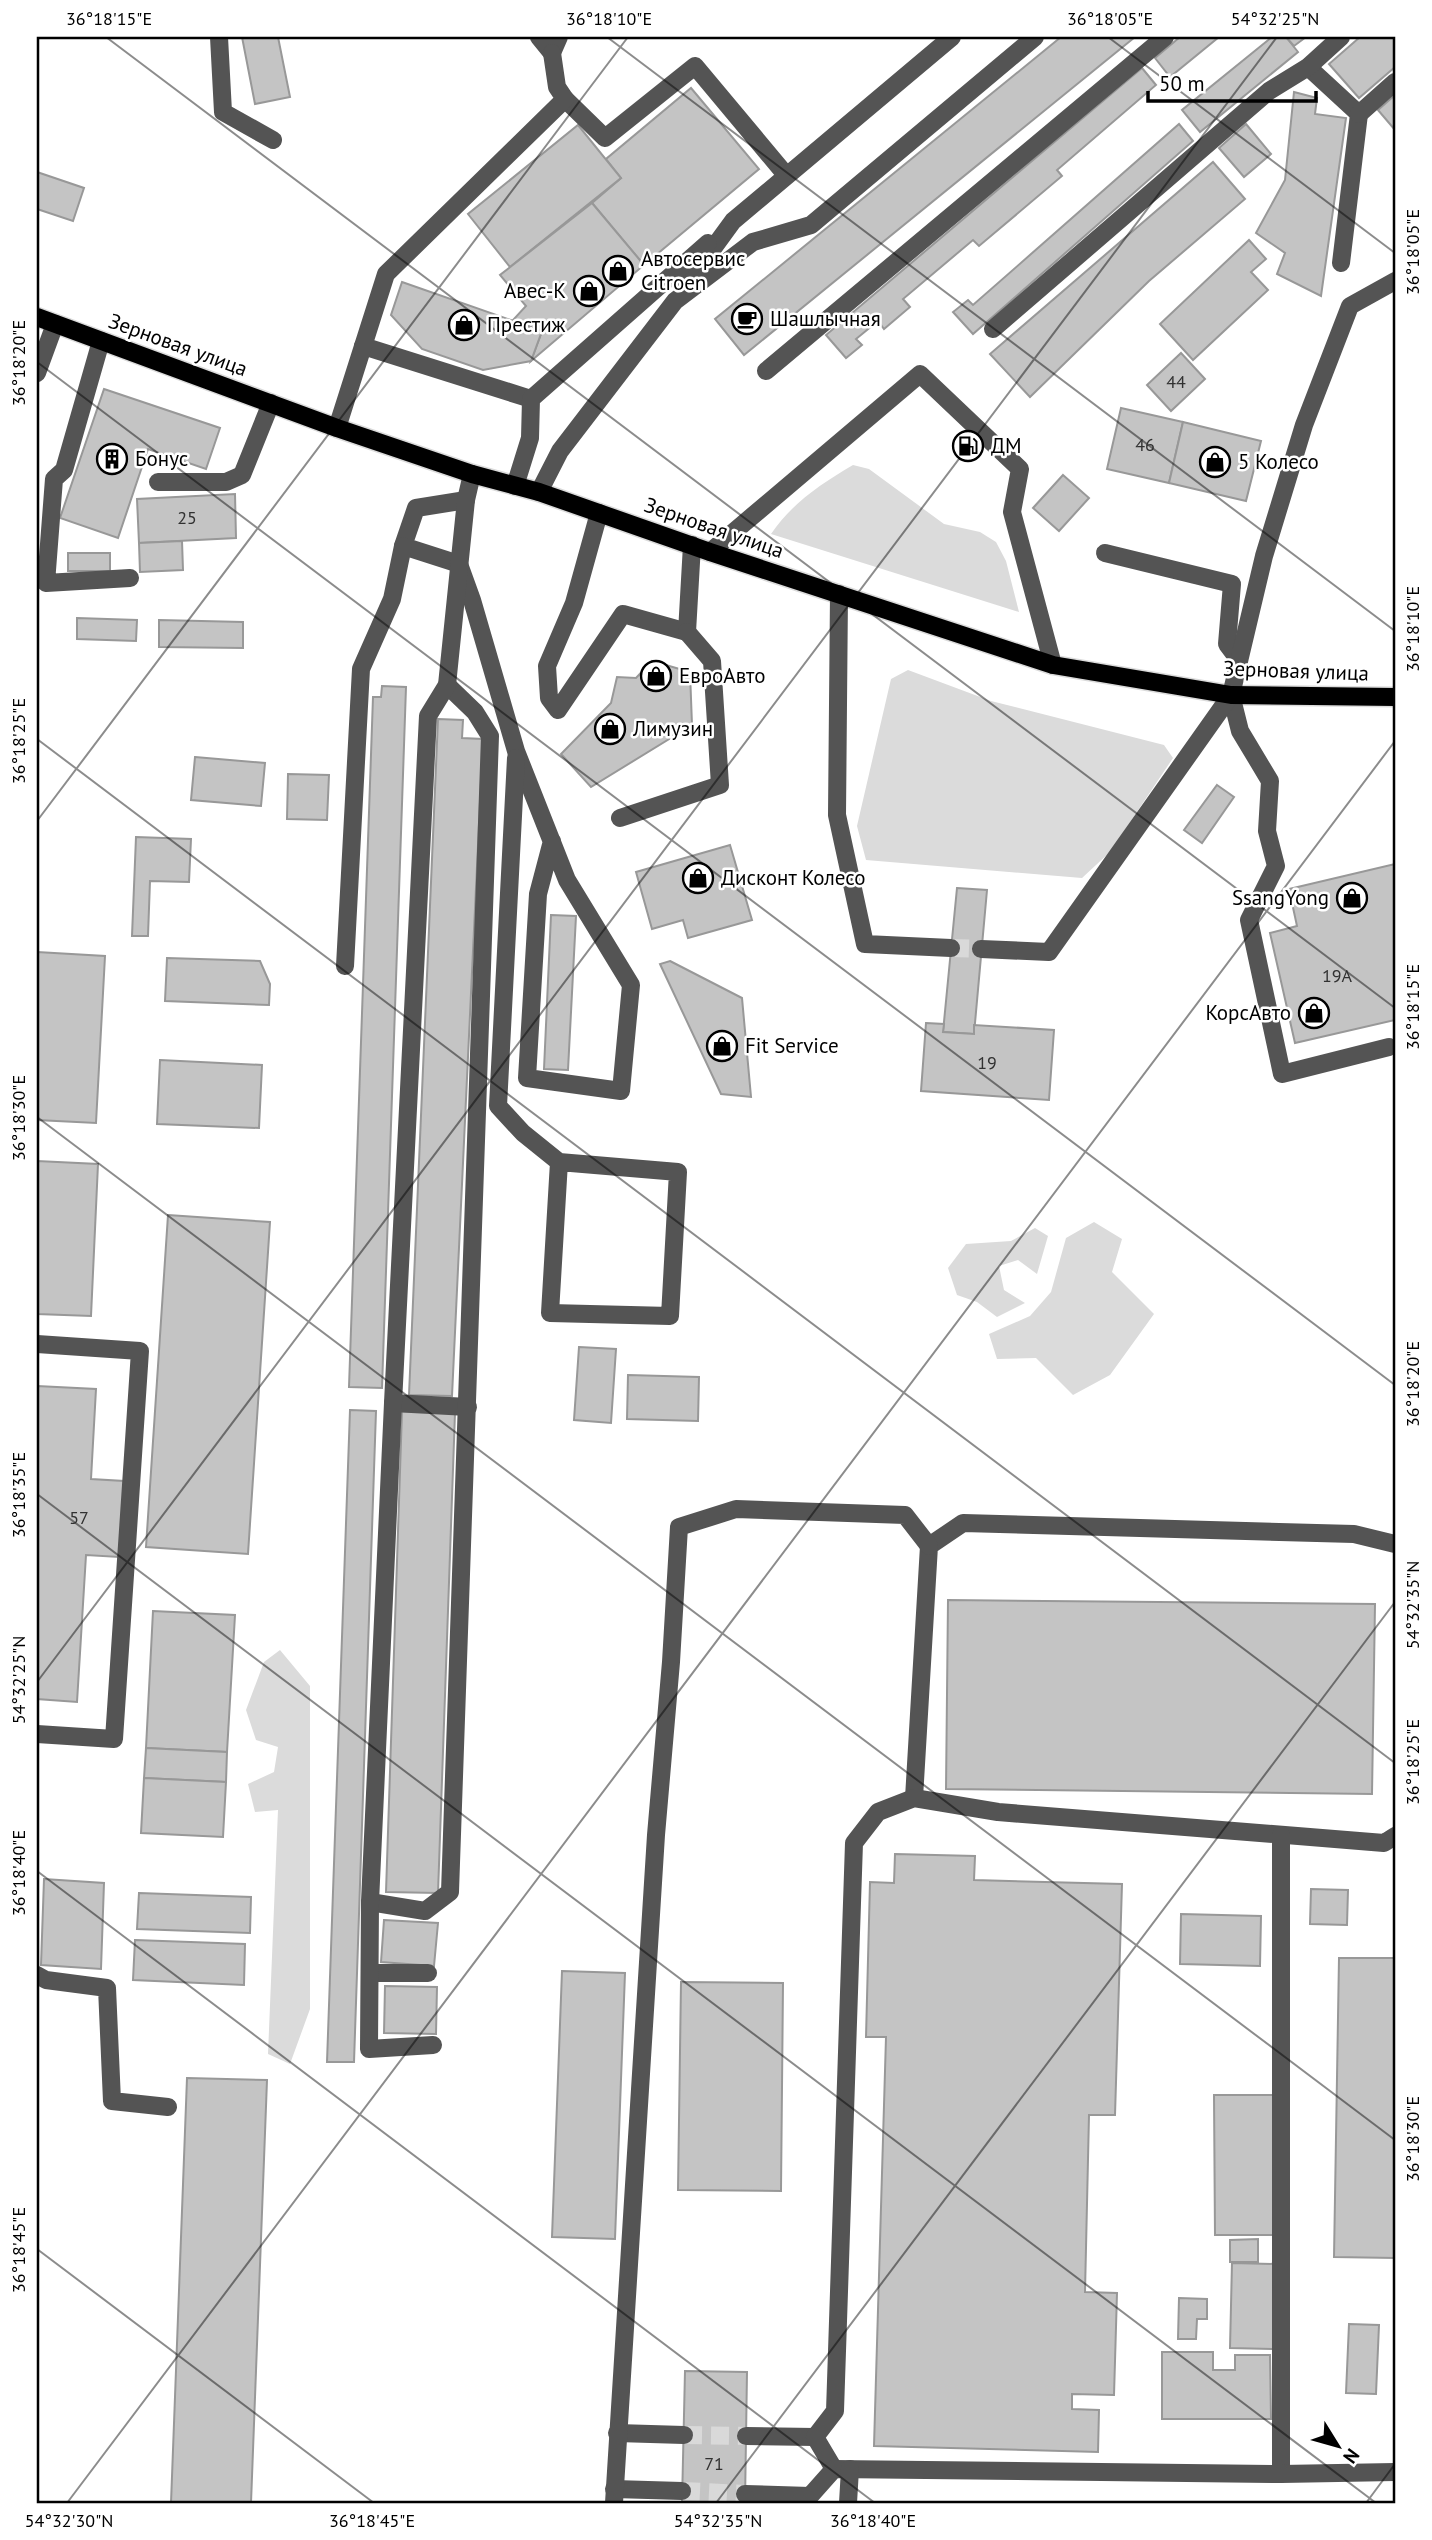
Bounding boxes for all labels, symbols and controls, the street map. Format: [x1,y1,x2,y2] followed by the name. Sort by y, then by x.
[66,7,152,30] text: 36°18'15"E
[566,7,652,30] text: 36°18'10"E
[1067,7,1153,30] text: 36°18'05"E
[1231,7,1319,30] text: 54°32'25"N
[1148,60,1316,104] scale bar
[1159,70,1205,97] text: 50 m
[1401,209,1424,295] text: 36°18'05"E
[641,245,745,296] place label: Автосервис Citroen
[601,254,635,288] shop icon: Автосервис Citroen
[572,274,606,308] shop icon: Авес-К
[504,277,566,304] place label: Авес-К
[730,302,764,336] cafe icon: Шашлычная
[770,305,881,332] place label: Шашлычная
[105,307,251,382] street label: Зерновая улица
[447,308,481,342] shop icon: Престиж
[487,311,566,338] place label: Престиж
[7,320,30,406] text: 36°18'20"E
[1166,370,1186,393] house number: 44
[951,429,985,463] fuel station icon: ДМ
[991,432,1022,459] place label: ДМ
[1135,433,1155,456] house number: 46
[95,442,129,476] building icon: Бонус
[135,445,188,472] place label: Бонус
[1198,445,1232,479] shop icon: 5 Колесо
[1238,448,1319,475] place label: 5 Колесо
[641,491,788,564] street label: Зерновая улица
[177,506,197,529] house number: 25
[1401,586,1424,672] text: 36°18'10"E
[1223,654,1369,687] street label: Зерновая улица
[639,659,673,693] shop icon: ЕвроАвто
[679,662,765,689] place label: ЕвроАвто
[7,698,30,784] text: 36°18'25"E
[593,712,627,746] shop icon: Лимузин
[632,715,713,742] place label: Лимузин
[681,861,715,895] shop icon: Дисконт Колесо
[721,864,866,891] place label: Дисконт Колесо
[1335,881,1369,915] shop icon: SsangYong
[1232,884,1329,911] place label: SsangYong
[1322,964,1353,987] house number: 19А
[1401,964,1424,1050] text: 36°18'15"E
[1297,996,1331,1030] shop icon: КорсАвто
[1205,999,1291,1026] place label: КорсАвто
[705,1029,739,1063] shop icon: Fit Service
[745,1032,839,1059] place label: Fit Service
[977,1051,997,1074] house number: 19
[7,1075,30,1161] text: 36°18'30"E
[1401,1341,1424,1427] text: 36°18'20"E
[7,1452,30,1538] text: 36°18'35"E
[69,1506,89,1529] house number: 57
[1401,1561,1424,1649] text: 54°32'35"N
[7,1636,30,1724] text: 54°32'25"N
[1401,1719,1424,1805] text: 36°18'25"E
[7,1830,30,1916] text: 36°18'40"E
[1401,2096,1424,2182] text: 36°18'30"E
[7,2207,30,2293] text: 36°18'45"E
[1302,2410,1372,2480] north arrow
[1338,2444,1365,2468] text: N
[704,2452,724,2475] house number: 71
[25,2509,113,2532] text: 54°32'30"N
[329,2509,415,2532] text: 36°18'45"E
[674,2509,762,2532] text: 54°32'35"N
[830,2509,916,2532] text: 36°18'40"E

